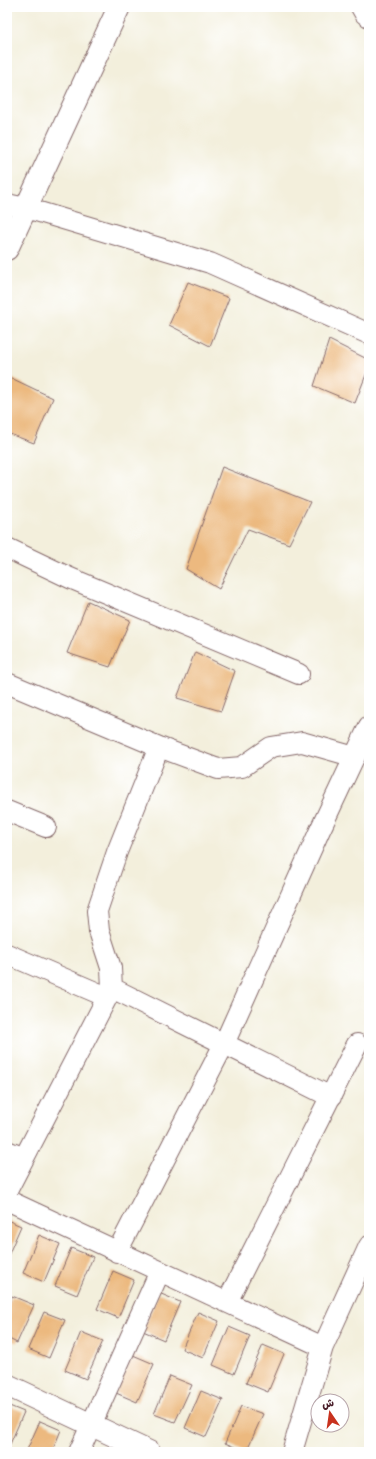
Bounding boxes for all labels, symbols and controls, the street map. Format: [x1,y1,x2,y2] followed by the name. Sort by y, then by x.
[310,1393,350,1433] north arrow
[321,1396,336,1414] text: ش

